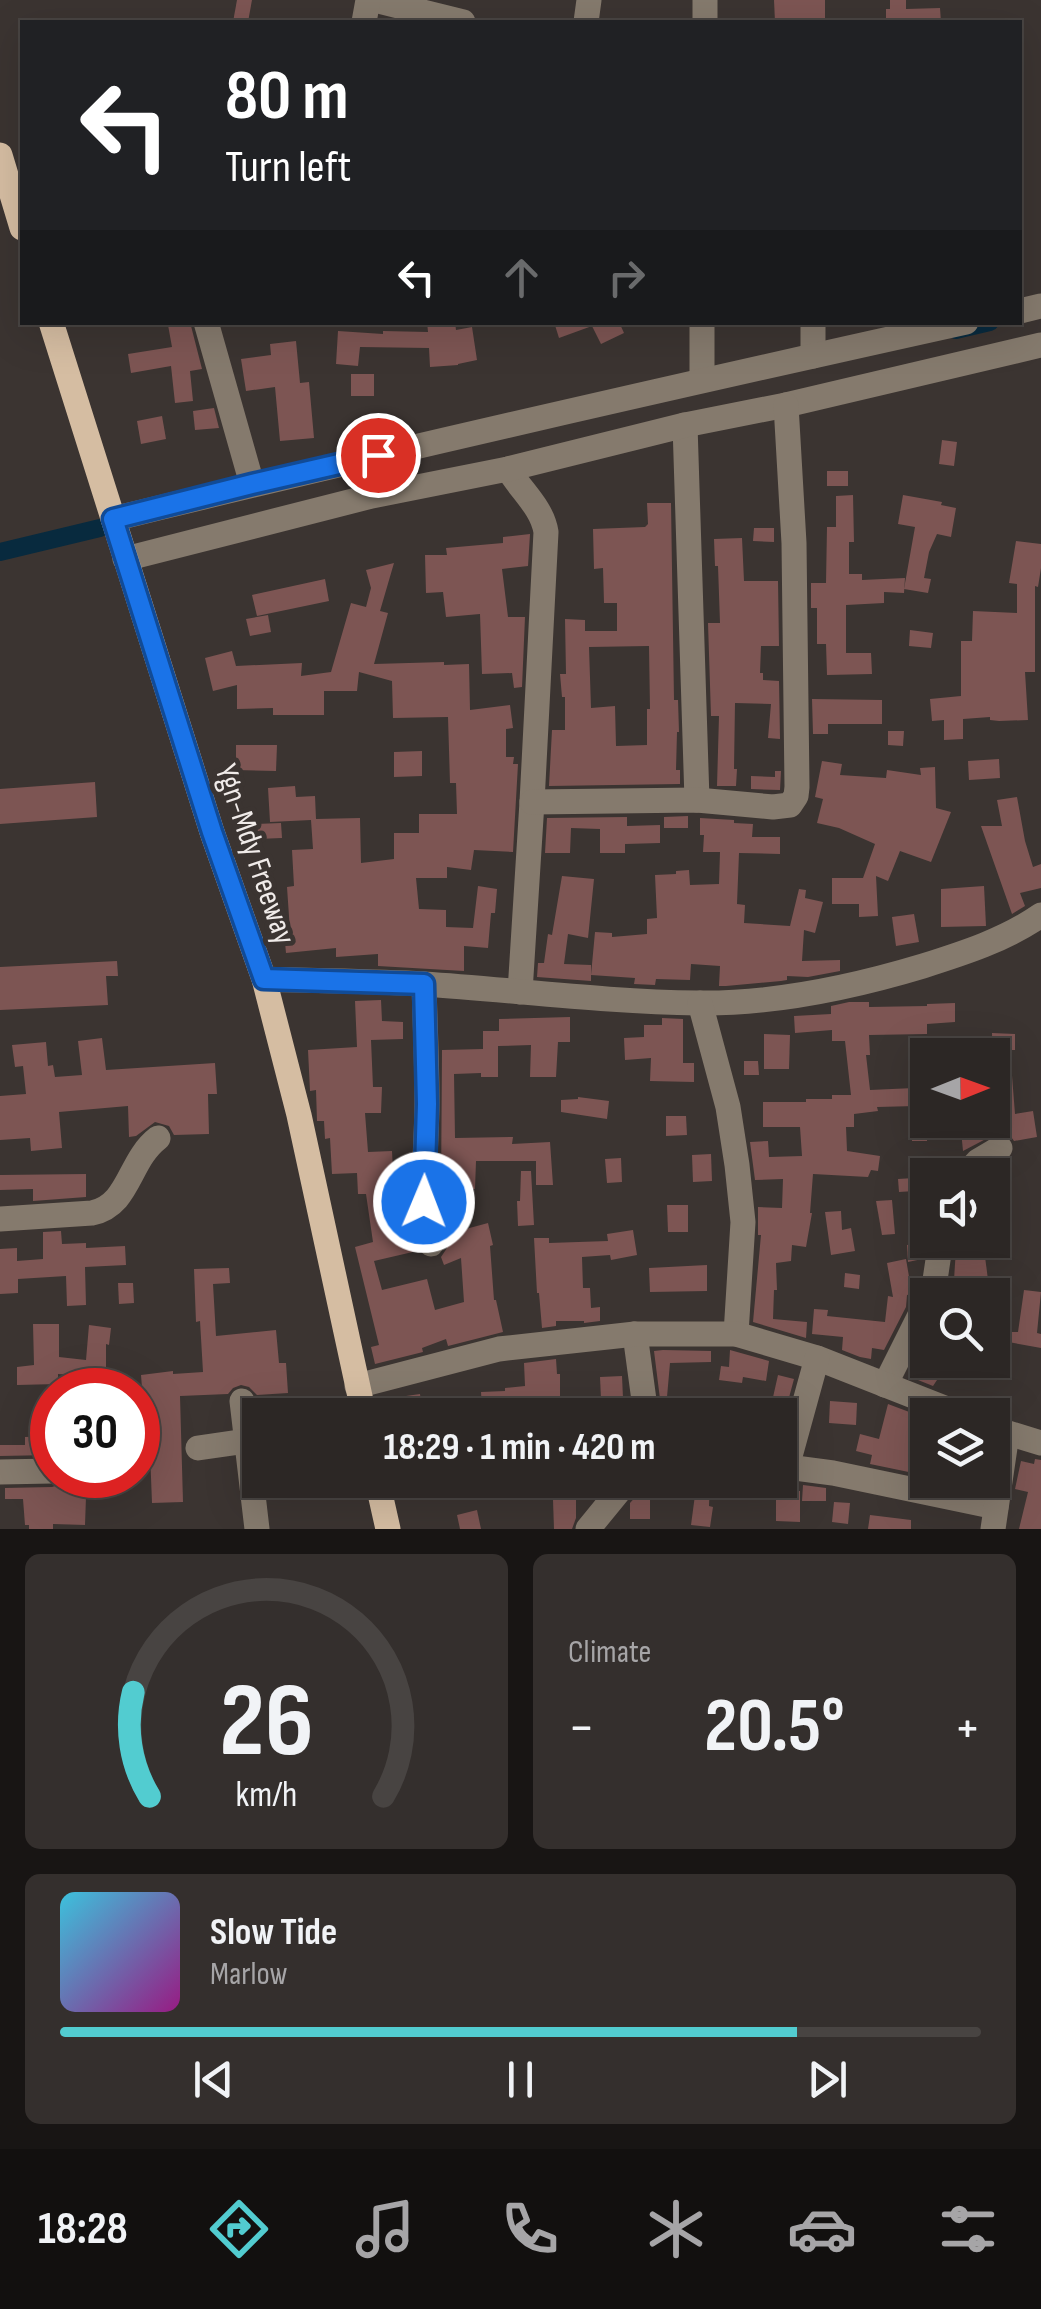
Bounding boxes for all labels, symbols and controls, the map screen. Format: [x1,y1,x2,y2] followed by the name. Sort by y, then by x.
[225,55,349,139] text: 80 m
[60,60,190,190] icon: left
[225,140,351,195] text: Turn left
[389,250,444,305] icon: left
[494,250,549,305] icon: ahead
[599,250,654,305] icon: right
[336,413,421,498] pin
[351,428,406,483] icon: arrive
[206,759,304,950] street label: Ygn-Mdy Freeway
[910,1038,1010,1138] north arrow
[910,1038,1010,1498] map controls
[372,1150,476,1254] position arrow
[910,1158,1010,1258] button: sound
[910,1278,1010,1378] button: search
[30,1368,160,1498] speed limit sign: 30
[910,1398,1010,1498] button: layers
[383,1425,656,1470] text: 18:29 · 1 min · 420 m
[568,1633,651,1672] text: Climate
[219,1660,314,1785] text: 26
[704,1682,845,1773] text: 20.5°
[568,1695,595,1762] text: −
[954,1695,981,1762] text: +
[236,1774,297,1817] text: km/h
[210,1910,337,1955] text: Slow Tide
[210,1955,288,1994] text: Marlow
[186,2052,241,2107] icon: previous
[493,2052,548,2107] icon: pause
[800,2052,855,2107] icon: next
[204,2194,274,2264] icon: directions
[350,2194,420,2264] icon: music
[495,2194,565,2264] icon: phone
[641,2194,711,2264] icon: climate
[787,2194,857,2264] icon: car
[933,2194,1003,2264] icon: filters
[38,2202,128,2257] text: 18:28

